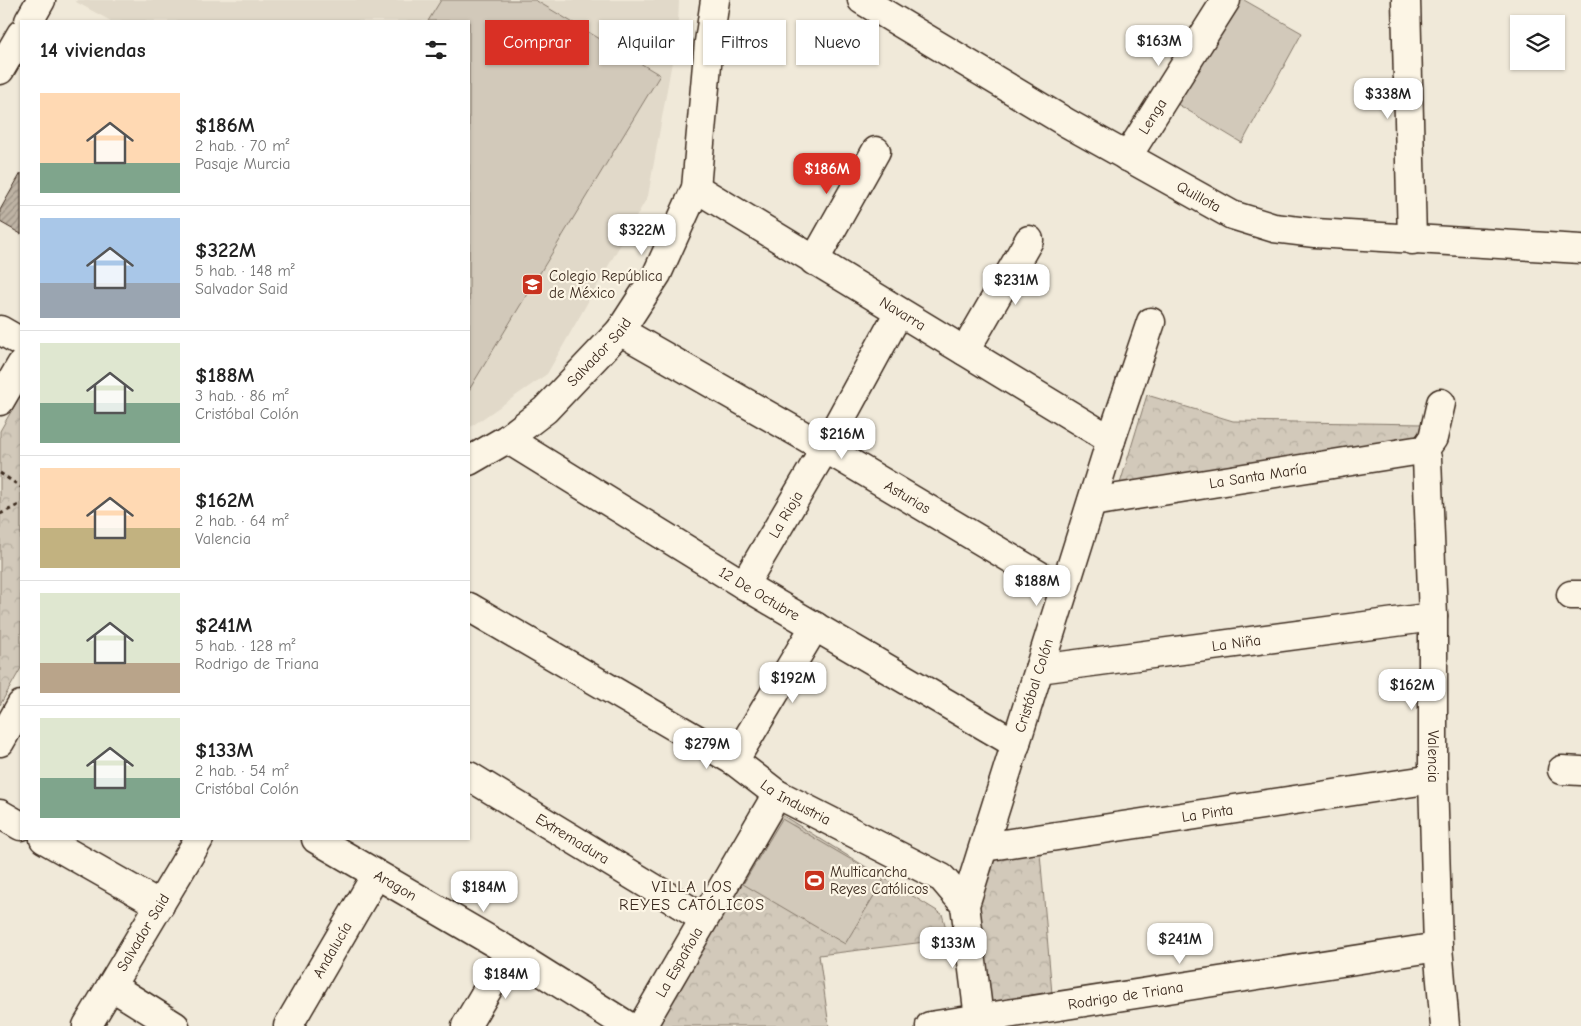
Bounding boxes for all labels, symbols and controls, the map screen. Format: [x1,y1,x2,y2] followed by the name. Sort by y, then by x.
[1510,15,1565,70] map controls
[1510,15,1565,70] button: layers
[485,20,589,65] chip: Comprar
[599,20,693,65] chip: Alquilar
[703,20,786,65] chip: Filtros
[796,20,879,65] chip: Nuevo
[1124,24,1194,67] pin: $163M
[1136,32,1182,50] text: $163M
[422,36,450,64] icon: filters
[40,38,146,62] text: 14 viviendas
[1353,78,1423,120] pin: $338M
[1365,85,1411,103] text: $338M
[1135,95,1171,138] street label: Lenga
[80,113,140,173] icon: home
[195,113,255,137] text: $186M
[195,137,290,155] text: 2 hab. · 70 m²
[792,152,862,195] pin: $186M
[195,155,291,173] text: Pasaje Murcia
[804,160,850,178] text: $186M
[1174,177,1224,216] street label: Quillota
[607,214,677,256] pin: $322M
[619,221,665,239] text: $322M
[80,238,140,298] icon: home
[195,238,256,262] text: $322M
[195,262,295,280] text: 5 hab. · 148 m²
[981,264,1051,306] pin: $231M
[549,267,663,302] place label: Colegio República de México
[994,271,1038,289] text: $231M
[521,273,545,297] school or university icon: Colegio República de México
[195,280,288,298] text: Salvador Said
[876,293,929,334] street label: Navarra
[563,314,635,390] street label: Salvador Said
[80,363,140,423] icon: home
[195,363,254,387] text: $188M
[195,387,289,405] text: 3 hab. · 86 m²
[195,405,299,423] text: Cristóbal Colón
[807,418,877,460] pin: $216M
[819,425,865,443] text: $216M
[1208,459,1308,492] street label: La Santa María
[881,476,934,518] street label: Asturias
[80,488,140,548] icon: home
[195,488,254,512] text: $162M
[765,488,807,541] street label: La Rioja
[195,512,289,530] text: 2 hab. · 64 m²
[195,530,251,548] text: Valencia
[716,563,803,625] street label: 12 De Octubre
[1002,564,1072,607] pin: $188M
[1014,572,1060,590] text: $188M
[80,613,140,673] icon: home
[195,613,253,637] text: $241M
[1211,631,1262,655] street label: La Niña
[1011,636,1057,735] street label: Cristóbal Colón
[195,637,295,655] text: 5 hab. · 128 m²
[195,655,319,673] text: Rodrigo de Triana
[758,662,828,704] pin: $192M
[1377,668,1447,711] pin: $162M
[770,669,816,687] text: $192M
[1389,676,1435,694] text: $162M
[672,728,742,770] pin: $279M
[1424,730,1442,783] street label: Valencia
[684,735,730,753] text: $279M
[80,738,140,798] icon: home
[195,738,254,762] text: $133M
[195,762,289,780] text: 2 hab. · 54 m²
[757,776,834,829] street label: La Industria
[195,780,299,798] text: Cristóbal Colón
[1181,800,1234,826] street label: La Pinta
[532,810,613,868] street label: Extremadura
[830,863,928,898] place label: Multicancha Reyes Católicos
[371,866,420,905] street label: Aragon
[802,869,826,893] sports icon: Multicancha Reyes Católicos
[449,870,519,913] pin: $184M
[462,878,506,896] text: $184M
[619,878,765,914] district label: VILLA LOS REYES CATÓLICOS
[113,890,173,975] street label: Salvador Said
[309,919,356,981] street label: Andalucía
[1145,922,1215,965] pin: $241M
[652,924,707,1000] street label: La Española
[918,926,988,969] pin: $133M
[1158,930,1202,948] text: $241M
[931,934,975,952] text: $133M
[471,958,541,1000] pin: $184M
[484,965,528,983] text: $184M
[1067,978,1185,1013] street label: Rodrigo de Triana

